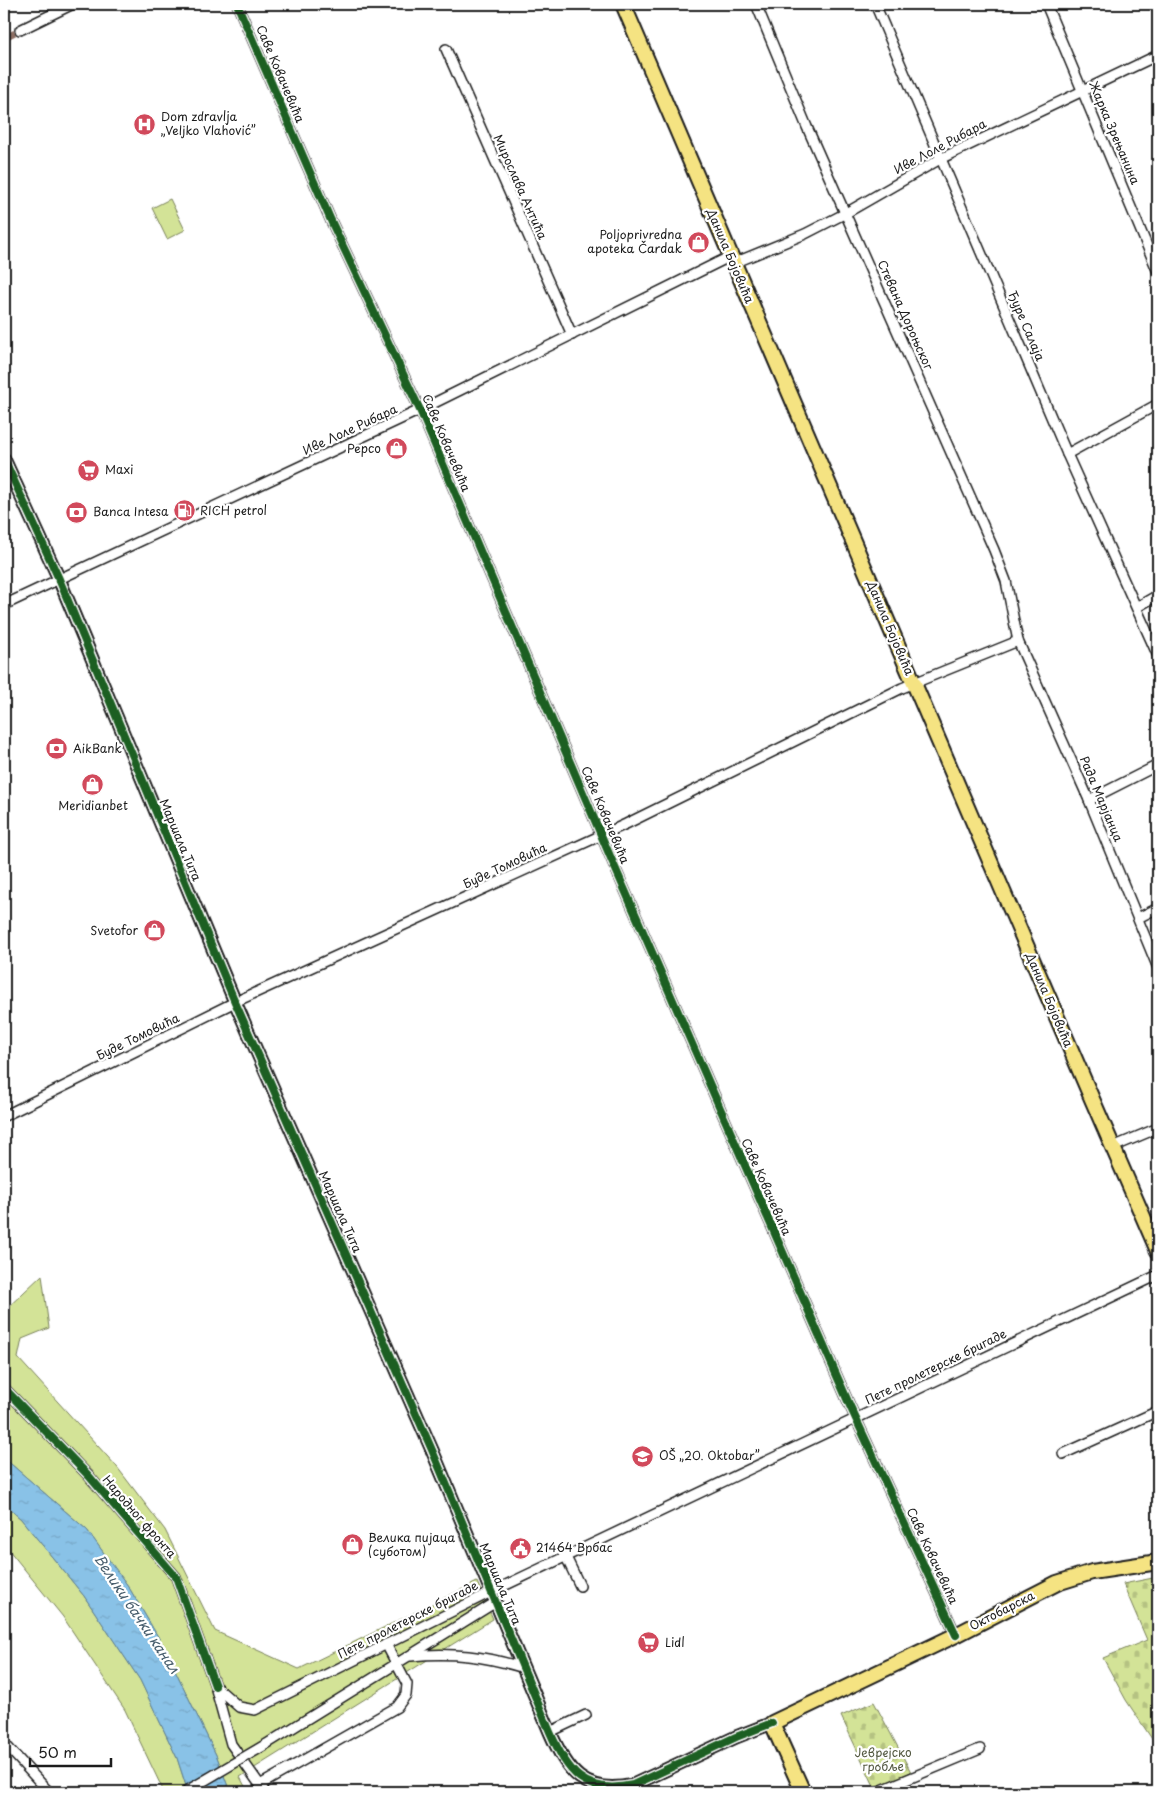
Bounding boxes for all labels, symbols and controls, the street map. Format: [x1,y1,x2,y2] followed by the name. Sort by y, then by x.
[252,22,310,126] street label: Саве Ковачевића
[1085,78,1145,187] street label: Жарка Зрењанина
[161,107,256,139] place label: Dom zdravlja „Veljko Vlahović”
[133,112,157,136] hospital icon: Dom zdravlja „Veljko Vlahović”
[890,114,989,178] street label: Иве Лоле Рибара
[490,131,552,242] street label: Мирослава Антића
[702,205,759,306] street label: Данила Бојовића
[587,225,682,257] place label: Poljoprivredna apoteka Čardak
[686,230,710,254] shop icon: Poljoprivredna apoteka Čardak
[874,257,939,373] street label: Стевана Дороњског
[1004,288,1050,364] street label: Ђуре Салаја
[418,391,476,495] street label: Саве Ковачевића
[299,399,400,459] street label: Иве Лоле Рибара
[385,437,409,461] shop icon: Pepco
[347,439,381,457] place label: Pepco
[77,458,101,482] supermarket icon: Maxi
[105,460,133,478] place label: Maxi
[172,499,196,523] fuel station icon: RICH petrol
[65,500,89,524] bank icon: Banca Intesa
[200,501,267,519] place label: RICH petrol
[93,502,169,520] place label: Banca Intesa
[862,577,919,678] street label: Данила Бојовића
[45,737,69,761] bank icon: AikBank
[73,739,122,757] place label: AikBank
[1076,753,1128,845] street label: Рада Марјанца
[577,763,635,867] street label: Саве Ковачевића
[81,773,105,797] shop icon: Meridianbet
[58,796,128,814] place label: Meridianbet
[155,796,207,884] street label: Маршала Тита
[460,838,550,892] street label: Буде Томовића
[142,919,166,943] shop icon: Svetofor
[90,921,138,939] place label: Svetofor
[1021,949,1078,1050] street label: Данила Бојовића
[93,1008,182,1064] street label: Буде Томовића
[737,1135,797,1238] street label: Саве Ковачевића
[315,1168,367,1256] street label: Маршала Тита
[862,1324,1010,1408] street label: Пете пролетерске бригаде
[631,1444,655,1468] school or university icon: OŠ „20. Oktobar”
[659,1446,760,1464] place label: OŠ „20. Oktobar”
[99,1471,181,1562] street label: Народног фронта
[903,1504,963,1607] street label: Саве Ковачевића
[368,1528,456,1560] place label: Велика пијаца (суботом)
[340,1533,364,1557] shop icon: Велика пијаца (суботом)
[508,1536,532,1560] public building icon: 21464 Врбас
[536,1538,613,1556] place label: 21464 Врбас
[475,1540,527,1628] street label: Маршала Тита
[90,1550,186,1678] water label: Велики бачки канал
[334,1576,481,1662] street label: Пете пролетерске бригаде
[966,1586,1038,1634] street label: Октобарска
[637,1631,661,1655] supermarket icon: Lidl
[665,1633,685,1651] place label: Lidl
[30,1736,111,1768] scale bar
[38,1740,77,1763] text: 50 m
[854,1743,912,1775] park label: Јеврејско гробље

